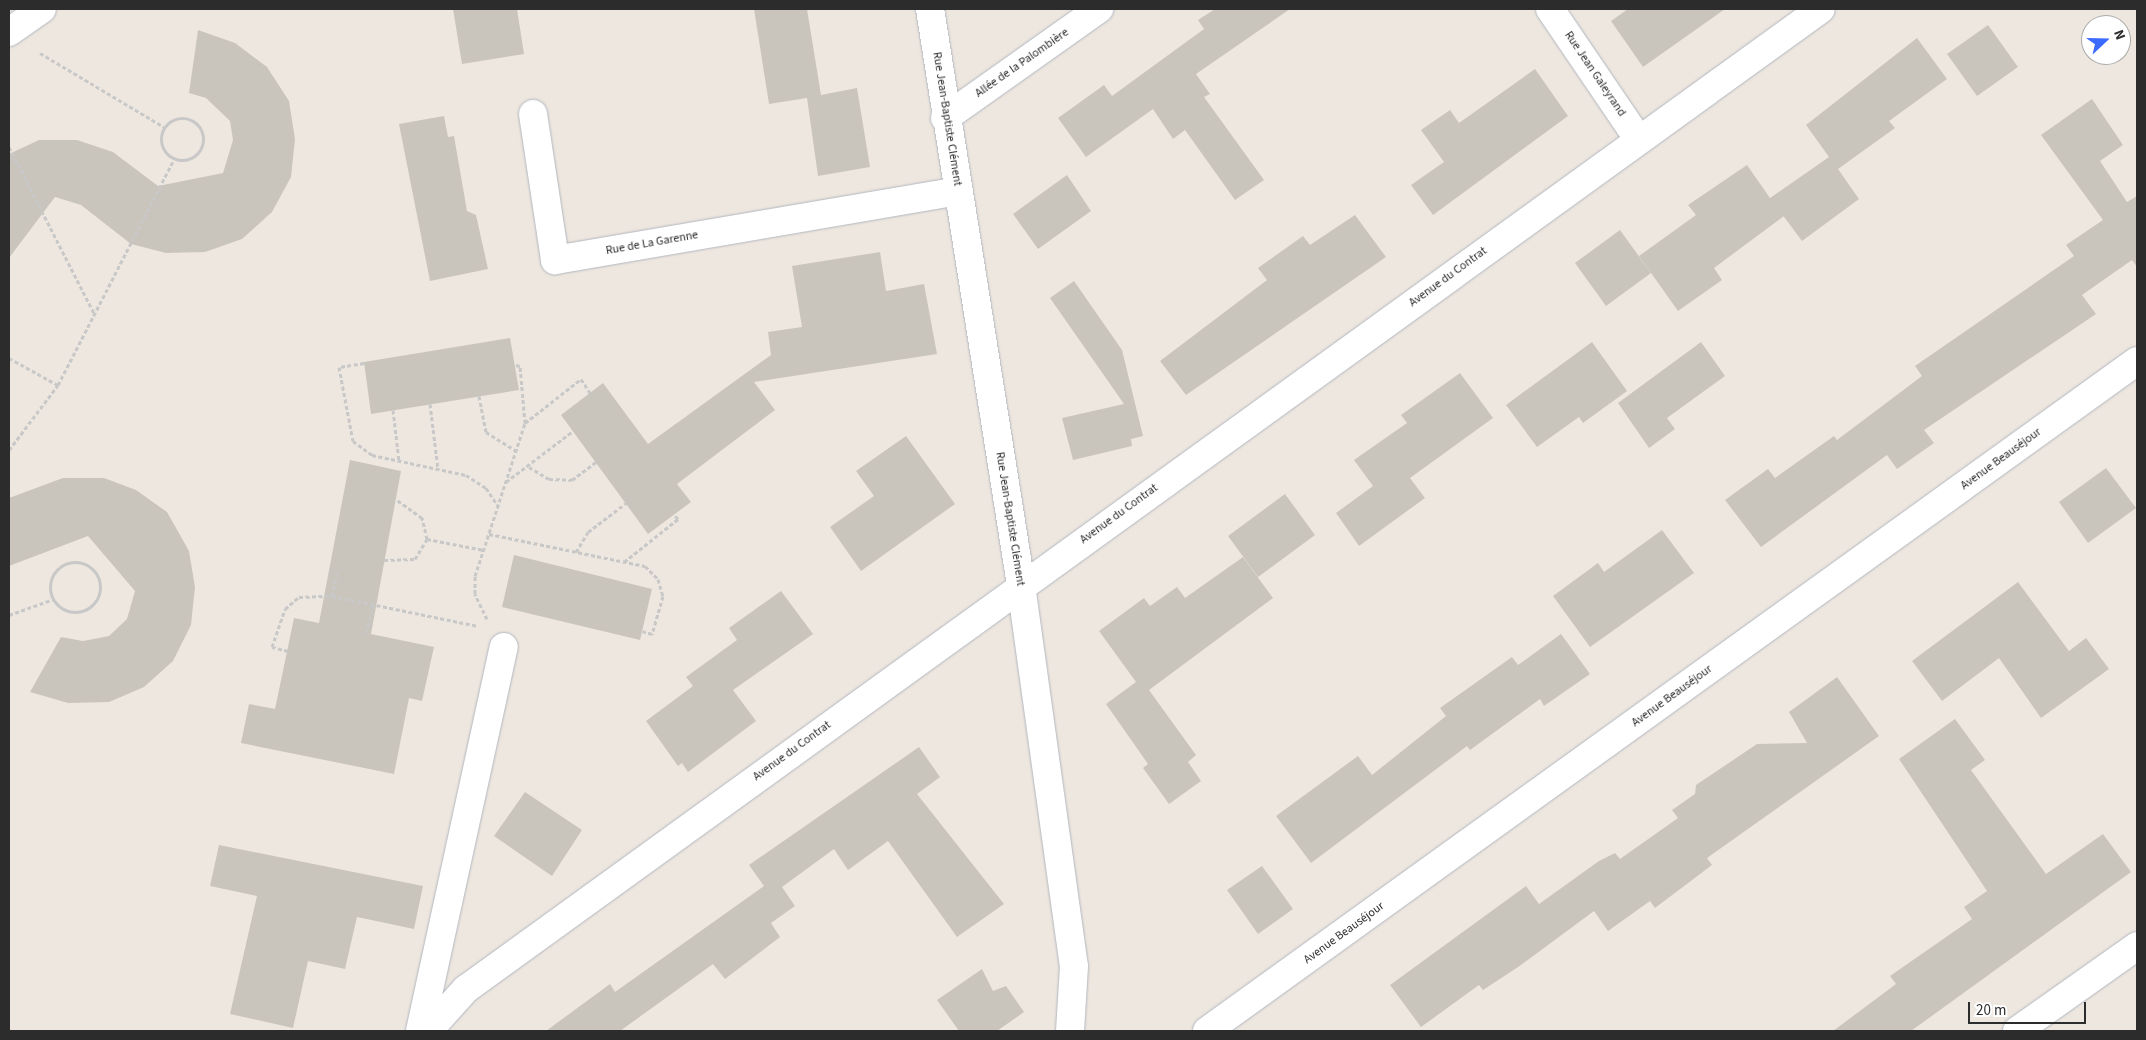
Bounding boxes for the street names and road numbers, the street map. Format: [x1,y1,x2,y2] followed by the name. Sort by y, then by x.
[972,25,1072,101] street label: Allée de la Palombière
[1561,29,1629,119] street label: Rue Jean Galeyrand
[929,51,965,187] street label: Rue Jean-Baptiste Clément
[605,228,699,258] street label: Rue de La Garenne
[1406,244,1490,310] street label: Avenue du Contrat
[1958,425,2044,493] street label: Avenue Beauséjour
[992,451,1028,587] street label: Rue Jean-Baptiste Clément
[1077,481,1161,547] street label: Avenue du Contrat
[1629,662,1715,730] street label: Avenue Beauséjour
[750,718,834,784] street label: Avenue du Contrat
[1301,899,1387,967] street label: Avenue Beauséjour

